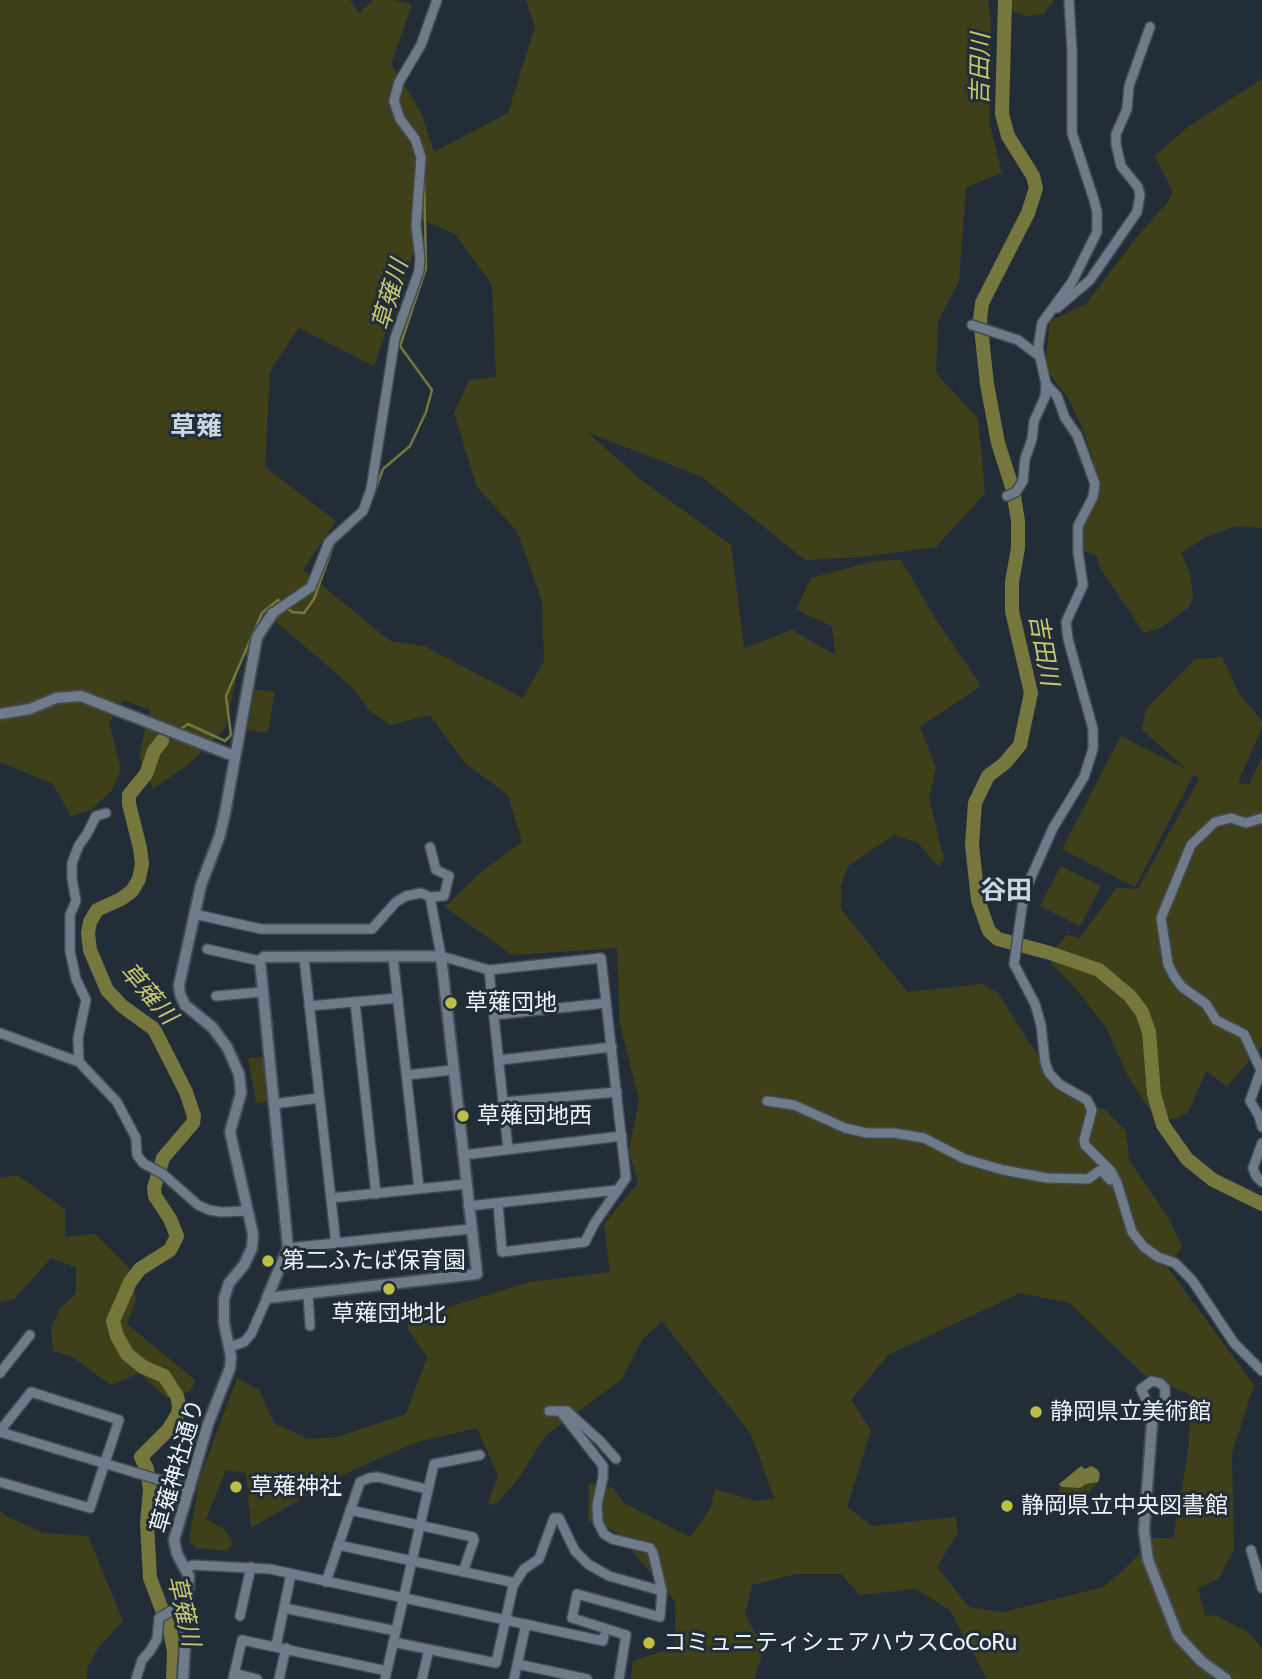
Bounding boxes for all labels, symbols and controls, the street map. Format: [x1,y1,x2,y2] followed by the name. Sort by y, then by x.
[966,33,996,105] water label: 吉田川
[367,256,415,334] water label: 草薙川
[170,411,222,443] district label: 草薙
[1023,612,1063,688] water label: 吉田川
[980,875,1032,907] district label: 谷田
[114,957,182,1031] water label: 草薙川
[465,989,557,1017] place label: 草薙団地
[443,995,459,1011] marker: 草薙団地
[477,1102,592,1130] place label: 草薙団地西
[455,1108,471,1124] marker: 草薙団地西
[282,1247,466,1275] place label: 第二ふたば保育園
[260,1253,276,1269] marker: 第二ふたば保育園
[381,1281,397,1297] marker: 草薙団地北
[332,1300,446,1328] place label: 草薙団地北
[146,1396,210,1536] street label: 草薙神社通り
[1050,1398,1211,1426] place label: 静岡県立美術館
[1028,1404,1044,1420] marker: 静岡県立美術館
[250,1473,342,1501] place label: 草薙神社
[228,1479,244,1495] marker: 草薙神社
[1021,1492,1228,1520] place label: 静岡県立中央図書館
[999,1498,1015,1514] marker: 静岡県立中央図書館
[161,1573,205,1649] water label: 草薙川
[663,1629,1017,1657] place label: コミュニティシェアハウスCoCoRu
[641,1635,657,1651] marker: コミュニティシェアハウスCoCoRu

